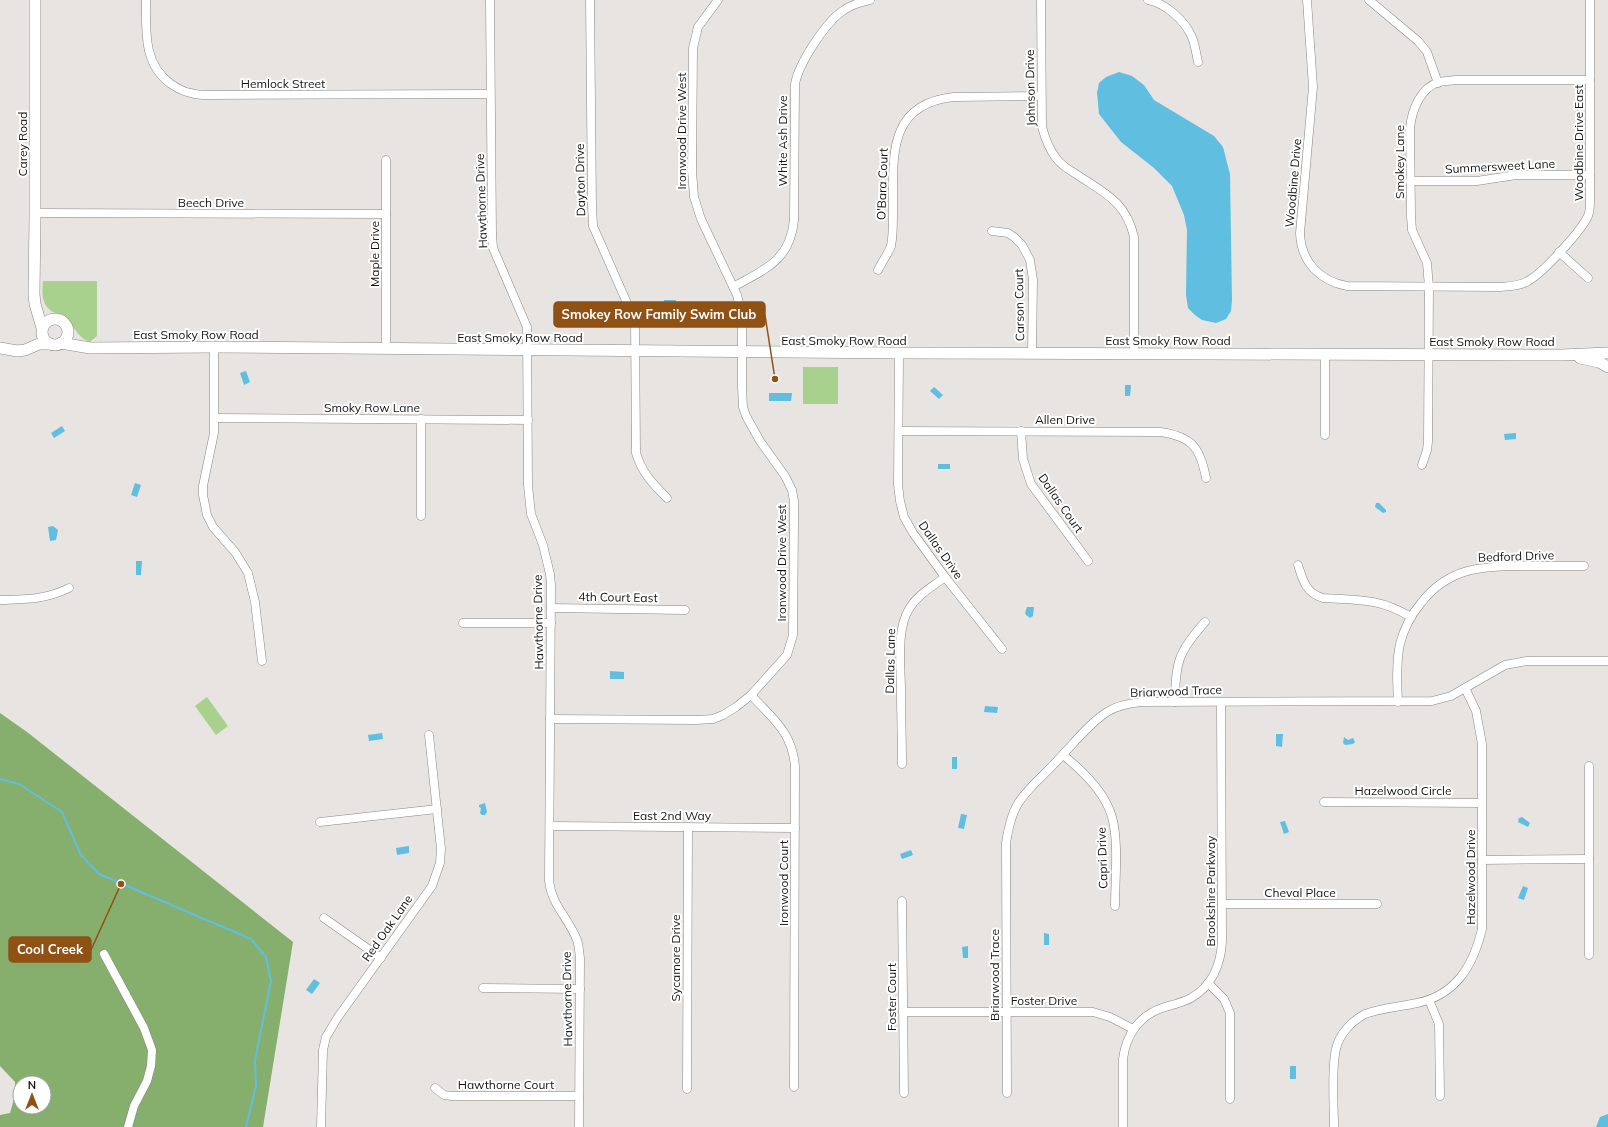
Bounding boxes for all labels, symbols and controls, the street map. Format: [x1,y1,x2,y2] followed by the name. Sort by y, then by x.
[1022,49,1038,127] street label: Johnson Drive
[674,73,689,189] street label: Ironwood Drive West
[241,76,325,91] street label: Hemlock Street
[1571,85,1586,201] street label: Woodbine Drive East
[775,96,790,186] street label: White Ash Drive
[15,112,30,176] street label: Carey Road
[1392,125,1407,199] street label: Smokey Lane
[1282,138,1304,228] street label: Woodbine Drive
[572,144,588,216] street label: Dayton Drive
[873,148,891,220] street label: O'Bara Court
[472,153,490,249] street label: Hawthorne Drive
[1445,156,1555,176] street label: Summersweet Lane
[178,195,244,210] street label: Beech Drive
[367,221,382,287] street label: Maple Drive
[1011,268,1027,342] street label: Carson Court
[554,302,765,327] callout: Smokey Row Family Swim Club
[562,306,756,323] text: Smokey Row Family Swim Club
[133,327,259,342] street label: East Smoky Row Road
[457,330,583,345] street label: East Smoky Row Road
[781,333,907,348] street label: East Smoky Row Road
[1105,333,1231,348] street label: East Smoky Row Road
[1429,334,1555,349] street label: East Smoky Row Road
[324,400,420,415] street label: Smoky Row Lane
[1035,412,1095,427] street label: Allen Drive
[1035,471,1087,535] street label: Dallas Court
[774,505,789,621] street label: Ironwood Drive West
[916,518,966,582] street label: Dallas Drive
[1478,547,1554,565] street label: Bedford Drive
[530,574,546,670] street label: Hawthorne Drive
[578,589,658,605] street label: 4th Court East
[882,628,898,694] street label: Dallas Lane
[1130,682,1222,700] street label: Briarwood Trace
[1355,783,1451,798] street label: Hazelwood Circle
[633,808,712,823] street label: East 2nd Way
[1093,827,1111,889] street label: Capri Drive
[1463,829,1478,925] street label: Hazelwood Drive
[1203,835,1218,946] street label: Brookshire Parkway
[776,840,791,926] street label: Ironwood Court
[1264,885,1336,900] street label: Cheval Place
[358,892,416,964] street label: Red Oak Lane
[668,914,683,1002] street label: Sycamore Drive
[987,929,1002,1021] street label: Briarwood Trace
[9,937,91,962] callout: Cool Creek
[17,941,84,957] text: Cool Creek
[559,951,575,1047] street label: Hawthorne Drive
[884,963,899,1031] street label: Foster Court
[1011,993,1077,1008] street label: Foster Drive
[12,1075,52,1115] north arrow
[458,1077,554,1092] street label: Hawthorne Court
[28,1078,36,1092] text: N

